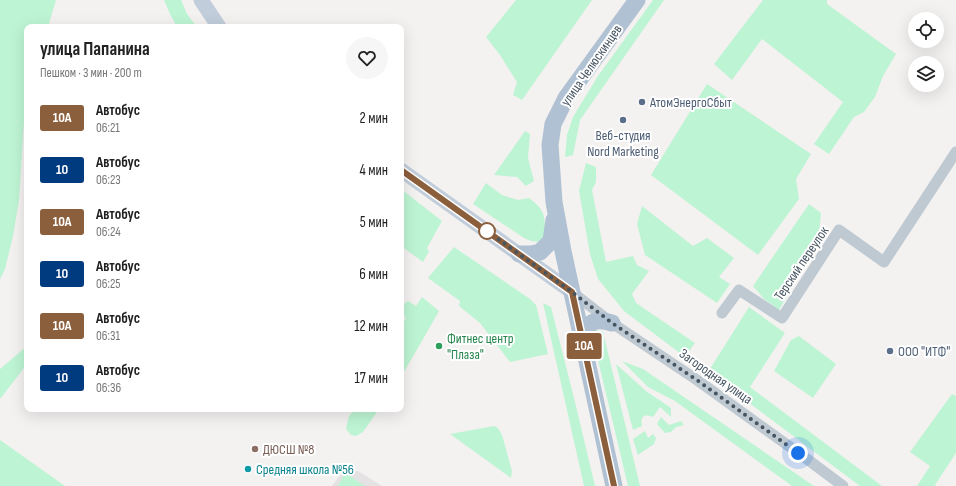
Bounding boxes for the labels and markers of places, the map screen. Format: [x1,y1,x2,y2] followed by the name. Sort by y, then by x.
[649,94,732,111] place label: АтомЭнергоСбыт
[637,97,647,107] marker: АтомЭнергоСбыт
[618,115,628,125] marker: Веб-студия Nord Marketing
[587,127,659,160] place label: Веб-студия Nord Marketing
[478,222,496,240] unlabelled marker
[447,330,514,363] place label: Фитнес центр "Плаза"
[434,341,444,351] marker: Фитнес центр "Плаза"
[898,343,950,360] place label: ООО "ИТФ"
[885,346,895,356] marker: ООО "ИТФ"
[263,441,314,458] place label: ДЮСШ №8
[250,444,260,454] marker: ДЮСШ №8
[256,461,354,478] place label: Средняя школа №56
[243,464,253,474] marker: Средняя школа №56

